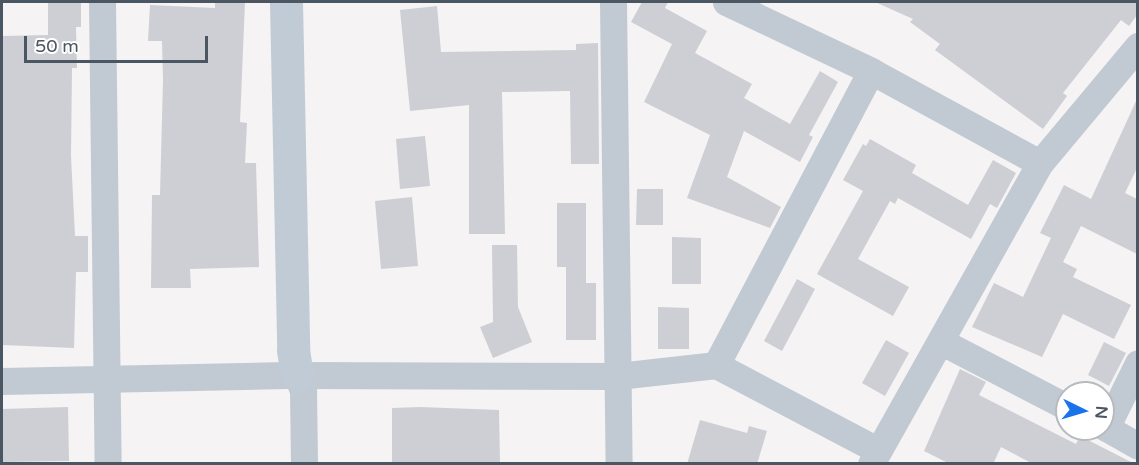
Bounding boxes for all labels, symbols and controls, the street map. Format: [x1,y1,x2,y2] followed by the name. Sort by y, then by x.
[27,24,212,62] scale bar
[35,35,79,57] text: 50 m
[1055,381,1115,441] north arrow
[1090,405,1111,420] text: N

